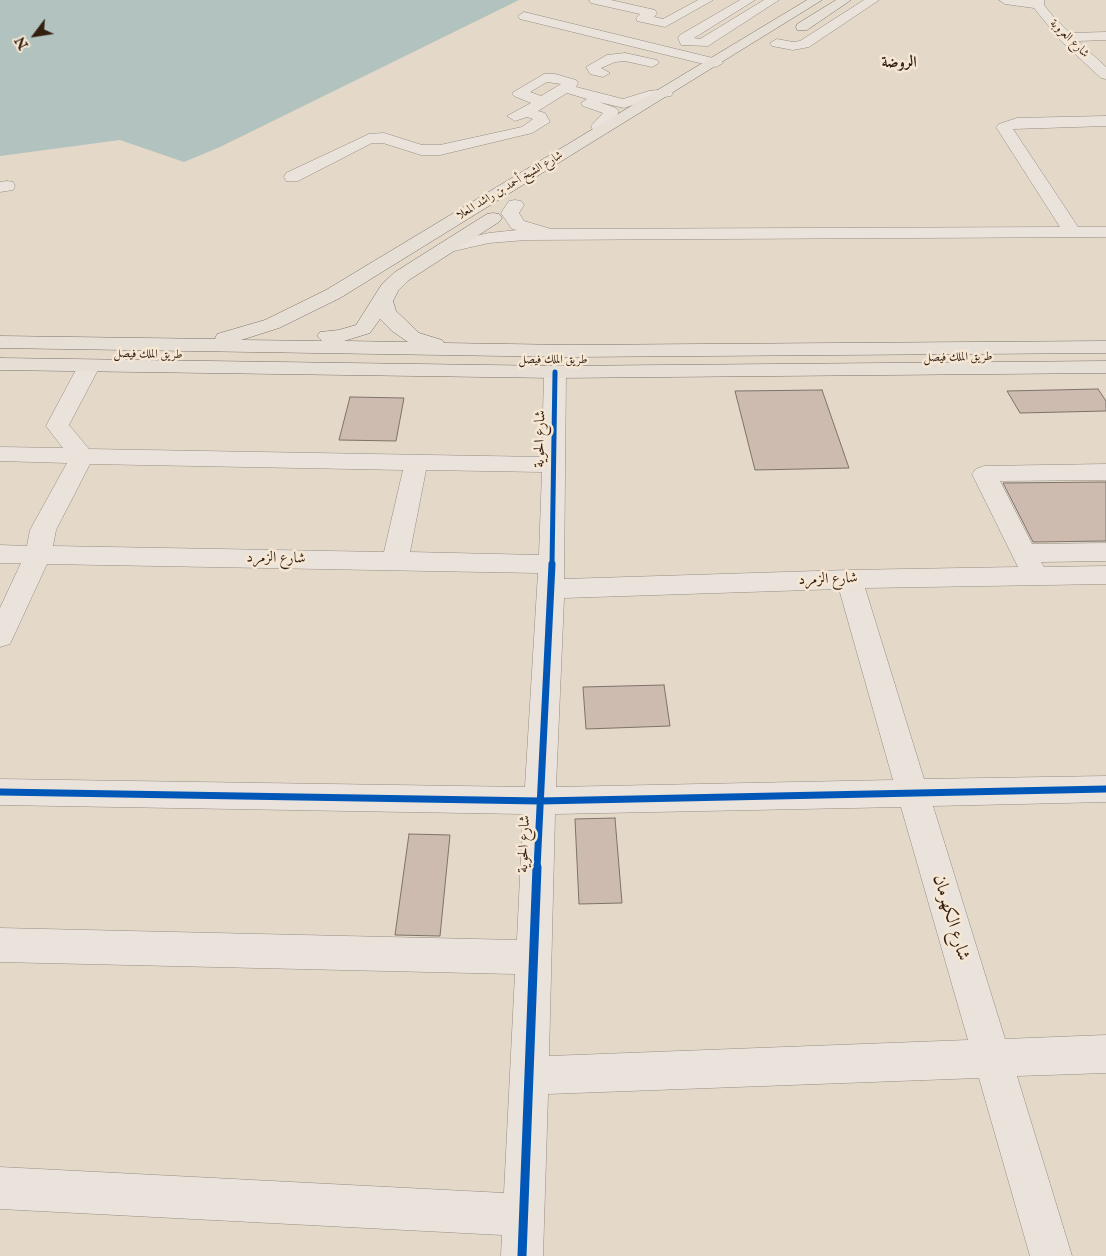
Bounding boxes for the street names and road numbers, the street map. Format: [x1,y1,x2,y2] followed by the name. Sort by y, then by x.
[1046,17,1092,61] street label: شارع العروبة
[454,149,566,223] street label: شارع الشيخ أحمد بن راشد المعلا
[113,347,183,363] street label: طريق الملك فيصل
[923,350,993,366] street label: طريق الملك فيصل
[518,354,588,368] street label: طريق الملك فيصل
[531,410,551,468] street label: شارع الحوية
[246,549,306,569] street label: شارع الزمرد
[798,570,858,590] street label: شارع الزمرد
[515,815,535,873] street label: شارع الحوية
[927,872,973,964] street label: شارع الكهرمان

